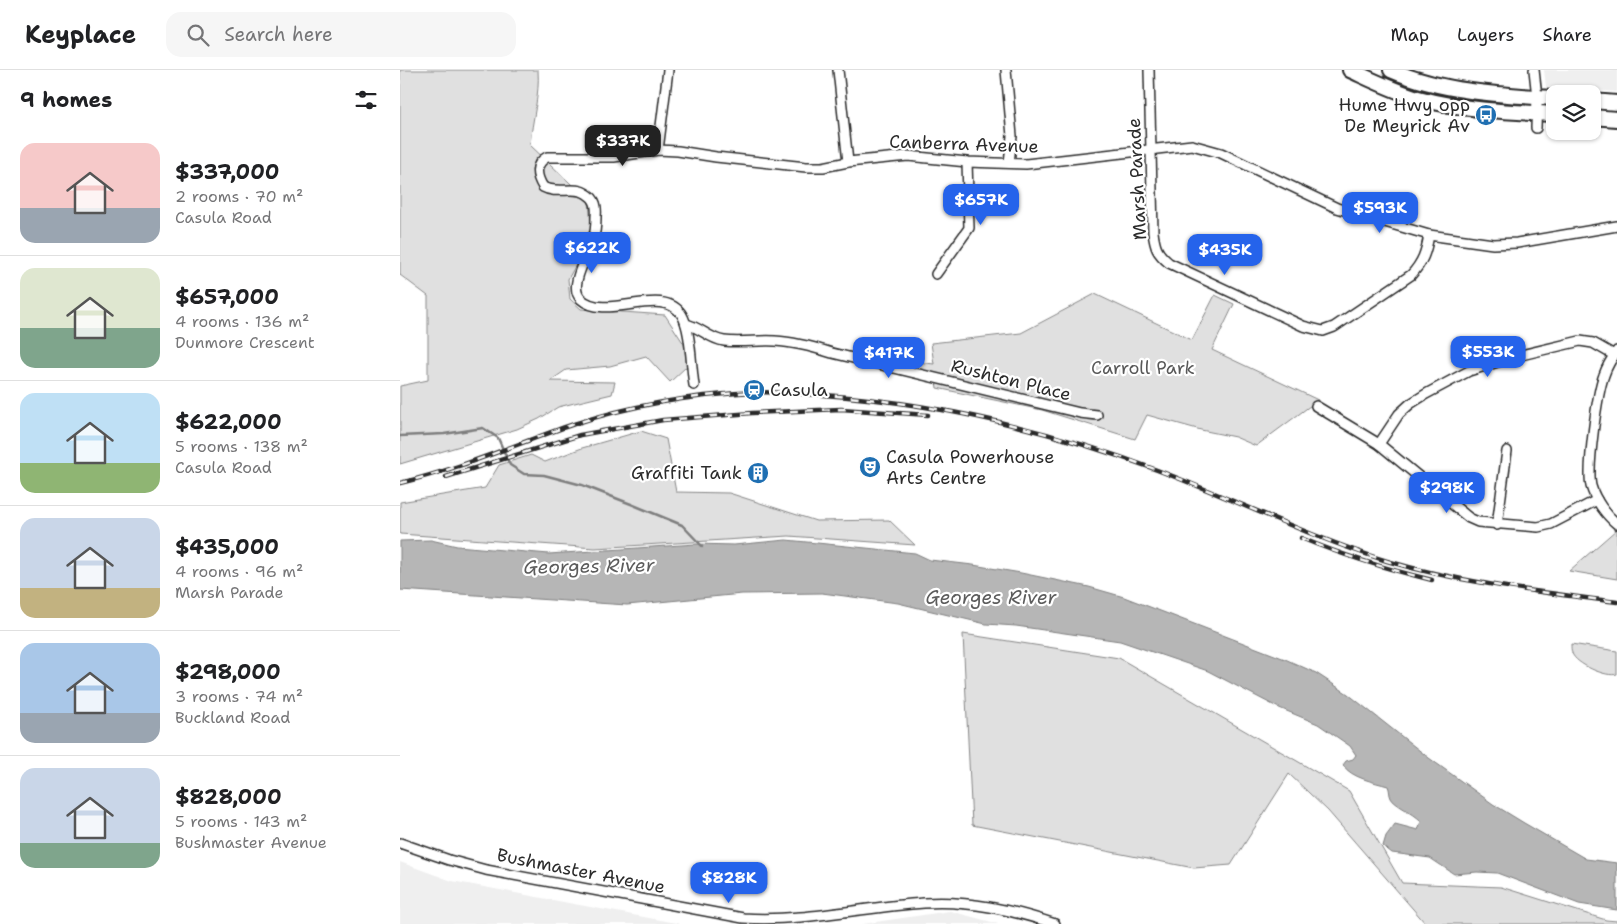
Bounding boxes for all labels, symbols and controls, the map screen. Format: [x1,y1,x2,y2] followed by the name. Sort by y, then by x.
[166,12,516,57] search box
[25,19,136,51] text: Keyplace
[184,21,212,49] icon: search
[224,22,333,47] text: Search here
[1391,23,1429,47] text: Map
[1457,23,1514,47] text: Layers
[1542,23,1592,47] text: Share
[1546,85,1601,140] map controls
[1546,85,1601,140] button: layers
[20,86,112,114] text: 9 homes
[352,86,380,114] icon: filters
[1338,93,1470,138] place label: Hume Hwy opp De Meyrick Av
[1474,103,1498,127] bus stop icon: Hume Hwy opp De Meyrick Av
[1122,117,1152,241] street label: Marsh Parade
[588,124,658,167] pin: $337K
[889,129,1039,159] street label: Canberra Avenue
[596,130,650,151] text: $337K
[175,158,280,186] text: $337,000
[60,163,120,223] icon: home
[946,184,1016,226] pin: $657K
[175,186,303,207] text: 2 rooms · 70 m²
[954,189,1008,210] text: $657K
[1345,191,1415,234] pin: $593K
[1353,197,1407,218] text: $593K
[175,207,272,228] text: Casula Road
[557,232,627,274] pin: $622K
[1190,234,1260,276] pin: $435K
[565,237,619,258] text: $622K
[1198,239,1252,260] text: $435K
[175,283,279,311] text: $657,000
[60,288,120,348] icon: home
[175,311,309,332] text: 4 rooms · 136 m²
[175,332,315,353] text: Dunmore Crescent
[854,336,924,379] pin: $417K
[1453,336,1523,378] pin: $553K
[1462,341,1514,362] text: $553K
[864,342,914,363] text: $417K
[948,353,1074,407] street label: Rushton Place
[1091,356,1195,380] park label: Carroll Park
[742,378,766,402] station icon: Casula
[770,378,828,402] place label: Casula
[175,408,282,436] text: $622,000
[60,413,120,473] icon: home
[175,436,308,457] text: 5 rooms · 138 m²
[886,445,1054,490] place label: Casula Powerhouse Arts Centre
[858,455,882,479] theatre icon: Casula Powerhouse Arts Centre
[175,457,272,478] text: Casula Road
[631,461,742,485] place label: Graffiti Tank
[746,461,770,485] building icon: Graffiti Tank
[1412,472,1482,514] pin: $298K
[1420,477,1474,498] text: $298K
[175,533,279,561] text: $435,000
[60,538,120,598] icon: home
[523,552,656,580] water label: Georges River
[175,561,303,582] text: 4 rooms · 96 m²
[175,582,284,603] text: Marsh Parade
[925,585,1058,610] water label: Georges River
[175,658,281,686] text: $298,000
[60,663,120,723] icon: home
[175,686,303,707] text: 3 rooms · 74 m²
[175,707,290,728] text: Buckland Road
[175,783,282,811] text: $828,000
[60,788,120,848] icon: home
[175,811,307,832] text: 5 rooms · 143 m²
[175,832,327,853] text: Bushmaster Avenue
[495,843,667,899] street label: Bushmaster Avenue
[694,862,764,904] pin: $828K
[701,867,757,888] text: $828K

